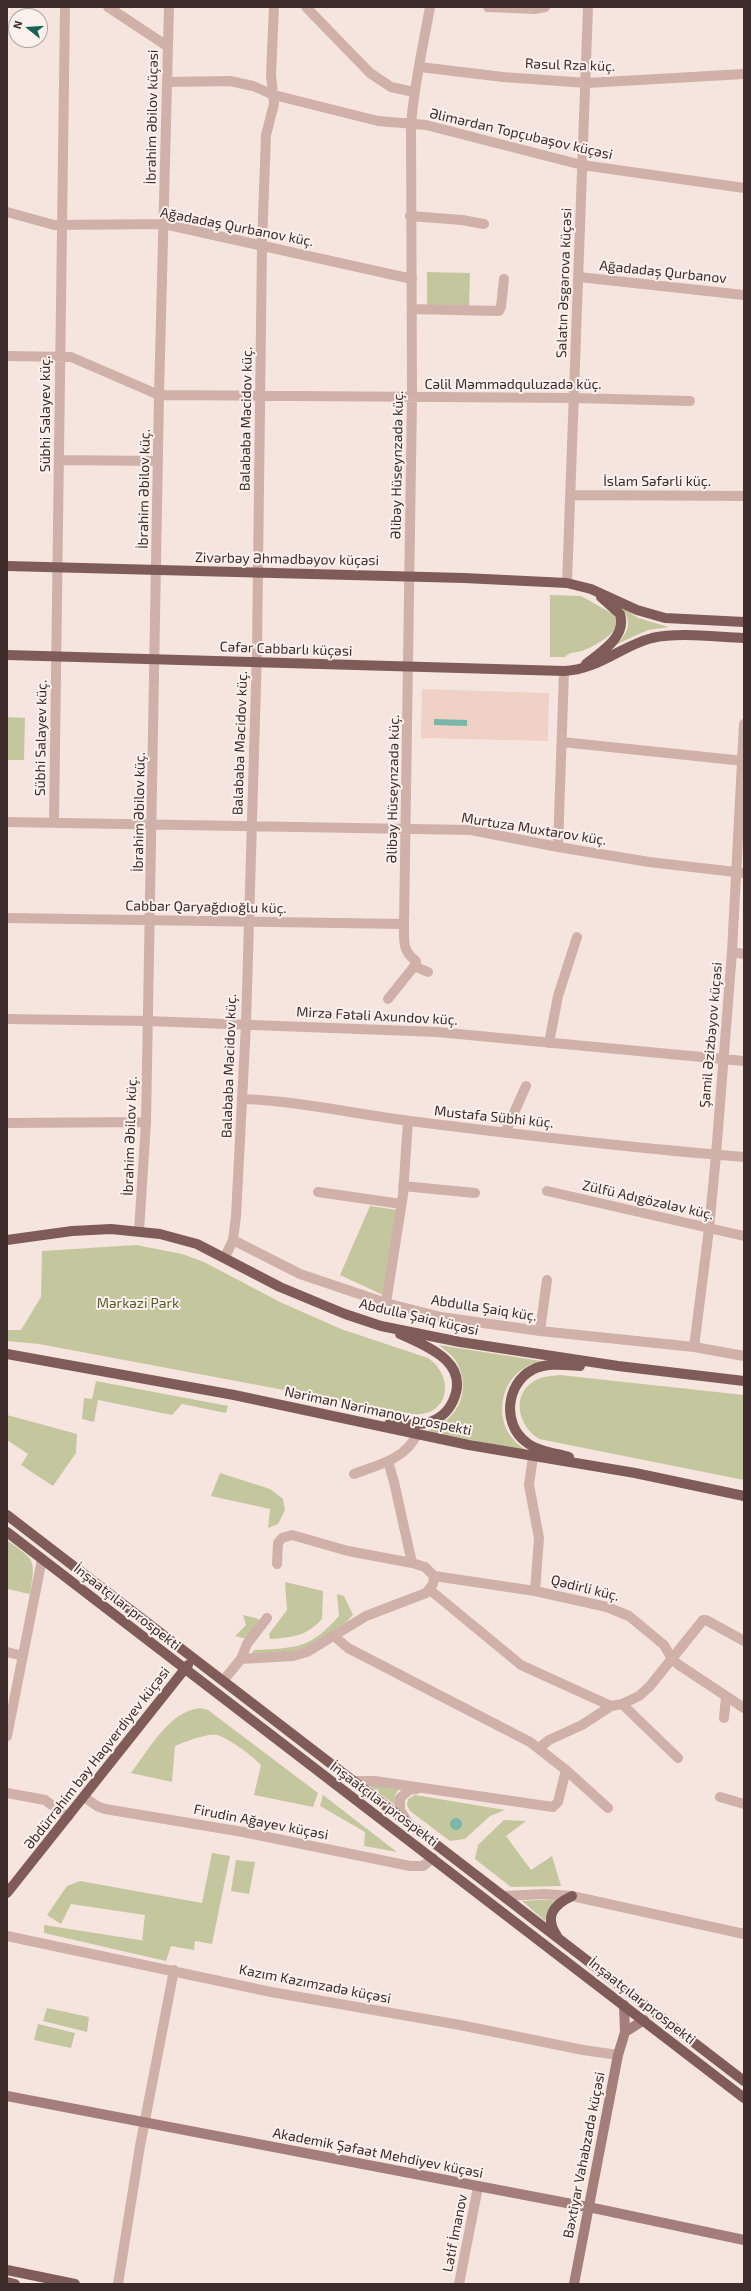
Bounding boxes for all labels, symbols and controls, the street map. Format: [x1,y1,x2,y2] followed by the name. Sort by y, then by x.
[8,8,48,48] north arrow
[10,19,24,30] text: N
[142,49,162,185] street label: İbrahim Əbilov küçəsi
[525,55,615,75] street label: Rəsul Rza küç.
[428,105,614,163] street label: Əlimərdan Topçubaşov küçəsi
[159,204,315,250] street label: Ağadadaş Qurbanov küç.
[553,208,575,358] street label: Salatın Əsgərova küçəsi
[599,257,727,287] street label: Ağadadaş Qurbanov
[236,347,256,491] street label: Balababa Məcidov küç.
[37,356,53,472] street label: Sübhi Salayev küç.
[424,376,602,392] street label: Cəlil Məmmədquluzadə küç.
[387,391,407,539] street label: Əlibəy Hüseynzadə küç.
[135,429,153,549] street label: İbrahim Əbilov küç.
[603,473,711,489] street label: İslam Səfərli küç.
[195,549,379,569] street label: Zivərbəy Əhmədbəyov küçəsi
[219,638,353,660] street label: Cəfər Cabbarlı küçəsi
[229,671,251,815] street label: Balababa Məcidov küç.
[32,680,50,796] street label: Sübhi Salayev küç.
[383,715,403,863] street label: Əlibəy Hüseynzadə küç.
[130,752,148,872] street label: İbrahim Əbilov küç.
[460,809,608,849] street label: Murtuza Muxtarov küç.
[125,897,287,917] street label: Cabbar Qaryağdıoğlu küç.
[696,961,726,1109] street label: Şamil Əzizbəyov küçəsi
[218,994,240,1138] street label: Balababa Məcidov küç.
[296,1003,458,1029] street label: Mirzə Fətəli Axundov küç.
[120,1076,140,1196] street label: İbrahim Əbilov küç.
[433,1102,555,1132] street label: Mustafa Sübhi küç.
[581,1177,715,1223] street label: Zülfü Adıgözələv küç.
[430,1291,538,1325] street label: Abdulla Şaiq küç.
[97,1295,179,1311] park label: Mərkəzi Park
[358,1295,480,1339] street label: Abdulla Şaiq küçəsi
[283,1383,473,1439] street label: Nəriman Nərimanov prospekti
[70,1560,184,1654] street label: İnşaatçılar prospekti
[549,1571,621,1605] street label: Qədirli küç.
[21,1663,173,1853] street label: Əbdürrəhim bəy Haqverdiyev küçəsi
[327,1758,441,1850] street label: İnşaatçılar prospekti
[192,1801,330,1843] street label: Firudin Ağayev küçəsi
[585,1954,699,2048] street label: İnşaatçılar prospekti
[238,1961,392,2007] street label: Kazım Kazımzadə küçəsi
[560,2070,608,2240] street label: Bəxtiyar Vahabzadə küçəsi
[271,2124,485,2182] street label: Akademik Şəfaət Mehdiyev küçəsi
[439,2193,471,2273] street label: Lətif İmanov

